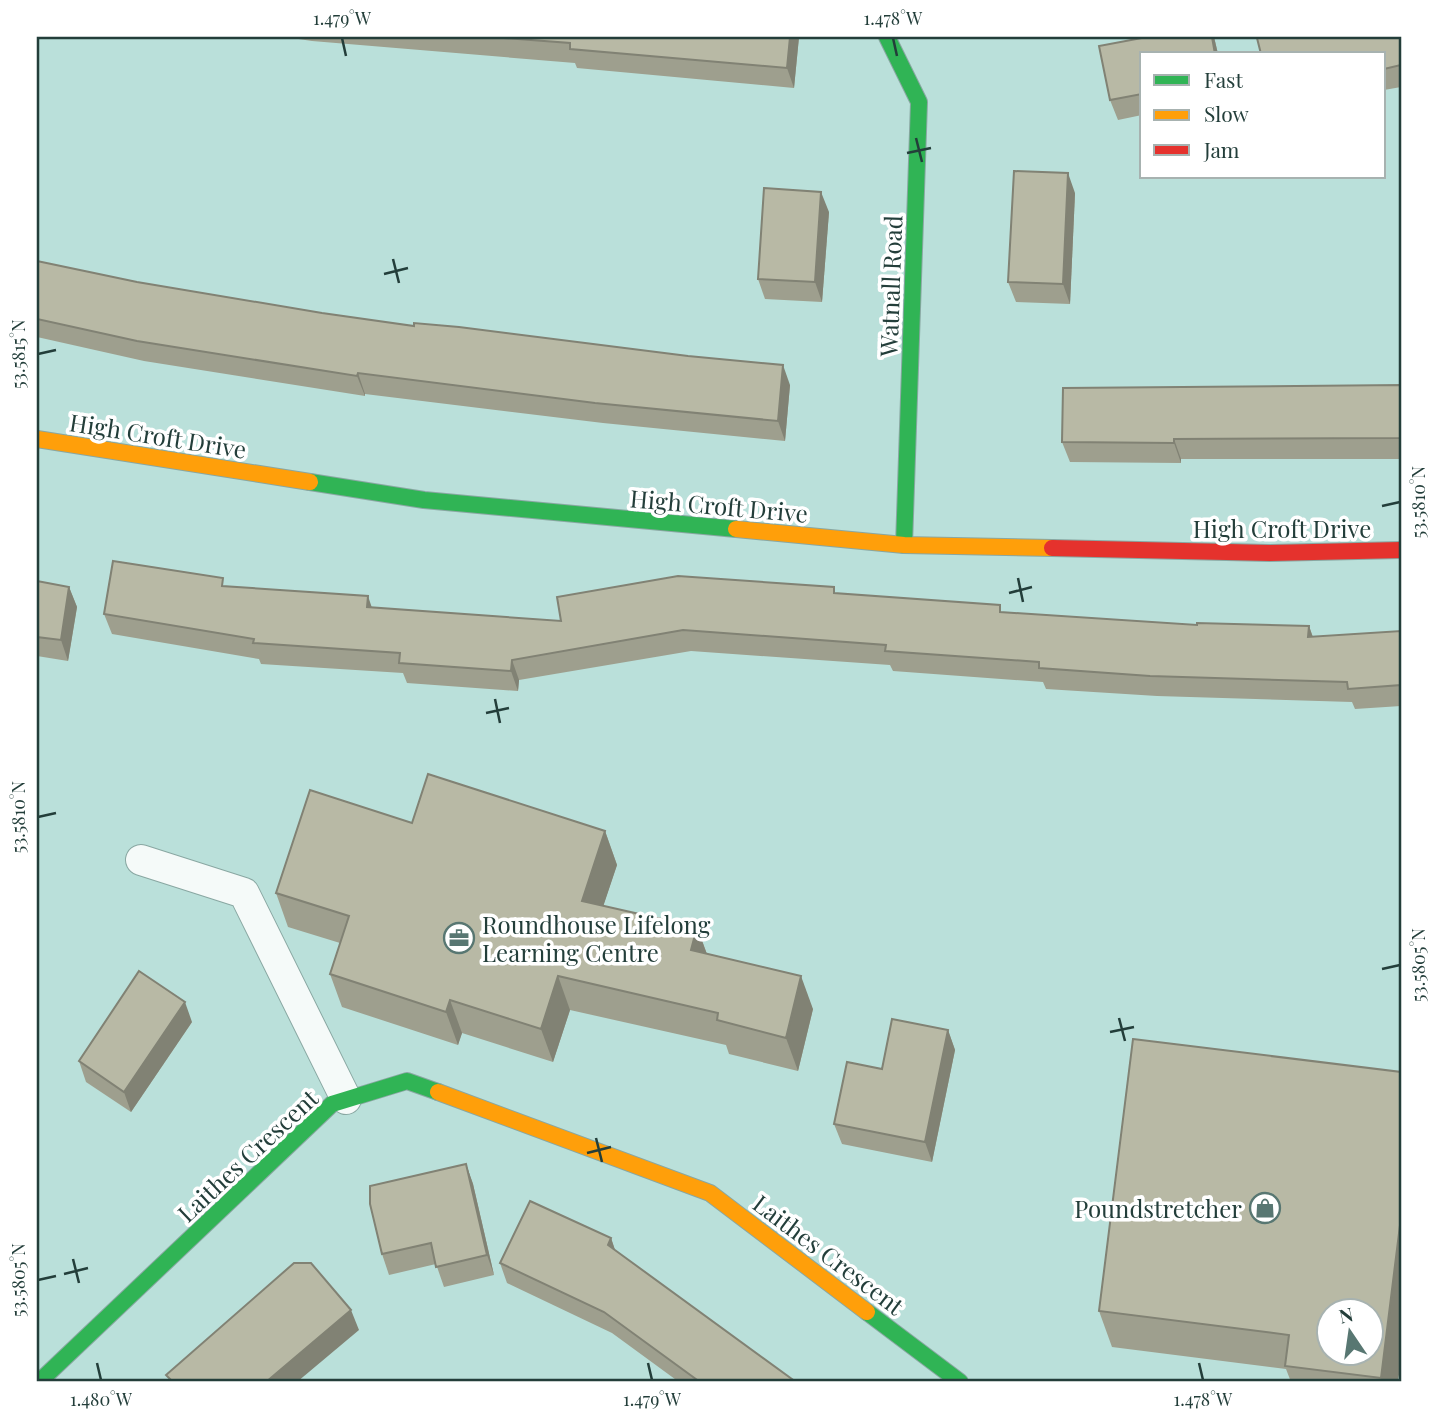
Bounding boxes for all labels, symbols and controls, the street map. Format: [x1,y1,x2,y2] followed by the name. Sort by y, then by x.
[313,6,372,30] text: 1.479°W
[864,6,923,30] text: 1.478°W
[1140,52,1386,178] legend
[1204,65,1243,93] text: Fast
[1204,99,1249,127] text: Slow
[1203,135,1240,163] text: Jam
[872,215,908,358] street label: Watnall Road
[6,319,30,389] text: 53.5815°N
[67,405,249,465] street label: High Croft Drive
[1406,465,1430,538] text: 53.5810°N
[629,481,809,529] street label: High Croft Drive
[1193,512,1371,544] street label: High Croft Drive
[6,780,30,853] text: 53.5810°N
[482,908,711,968] place label: Roundhouse Lifelong Learning Centre
[442,921,476,955] office icon: Roundhouse Lifelong Learning Centre
[1406,928,1430,1002] text: 53.5805°N
[170,1081,324,1228] street label: Laithes Crescent
[747,1187,911,1321] street label: Laithes Crescent
[1248,1191,1282,1225] shop icon: Poundstretcher
[1074,1192,1242,1224] place label: Poundstretcher
[6,1243,30,1317] text: 53.5805°N
[1316,1296,1386,1366] north arrow
[1336,1300,1356,1329] text: N
[70,1387,133,1411] text: 1.480°W
[623,1387,682,1411] text: 1.479°W
[1174,1387,1233,1411] text: 1.478°W

